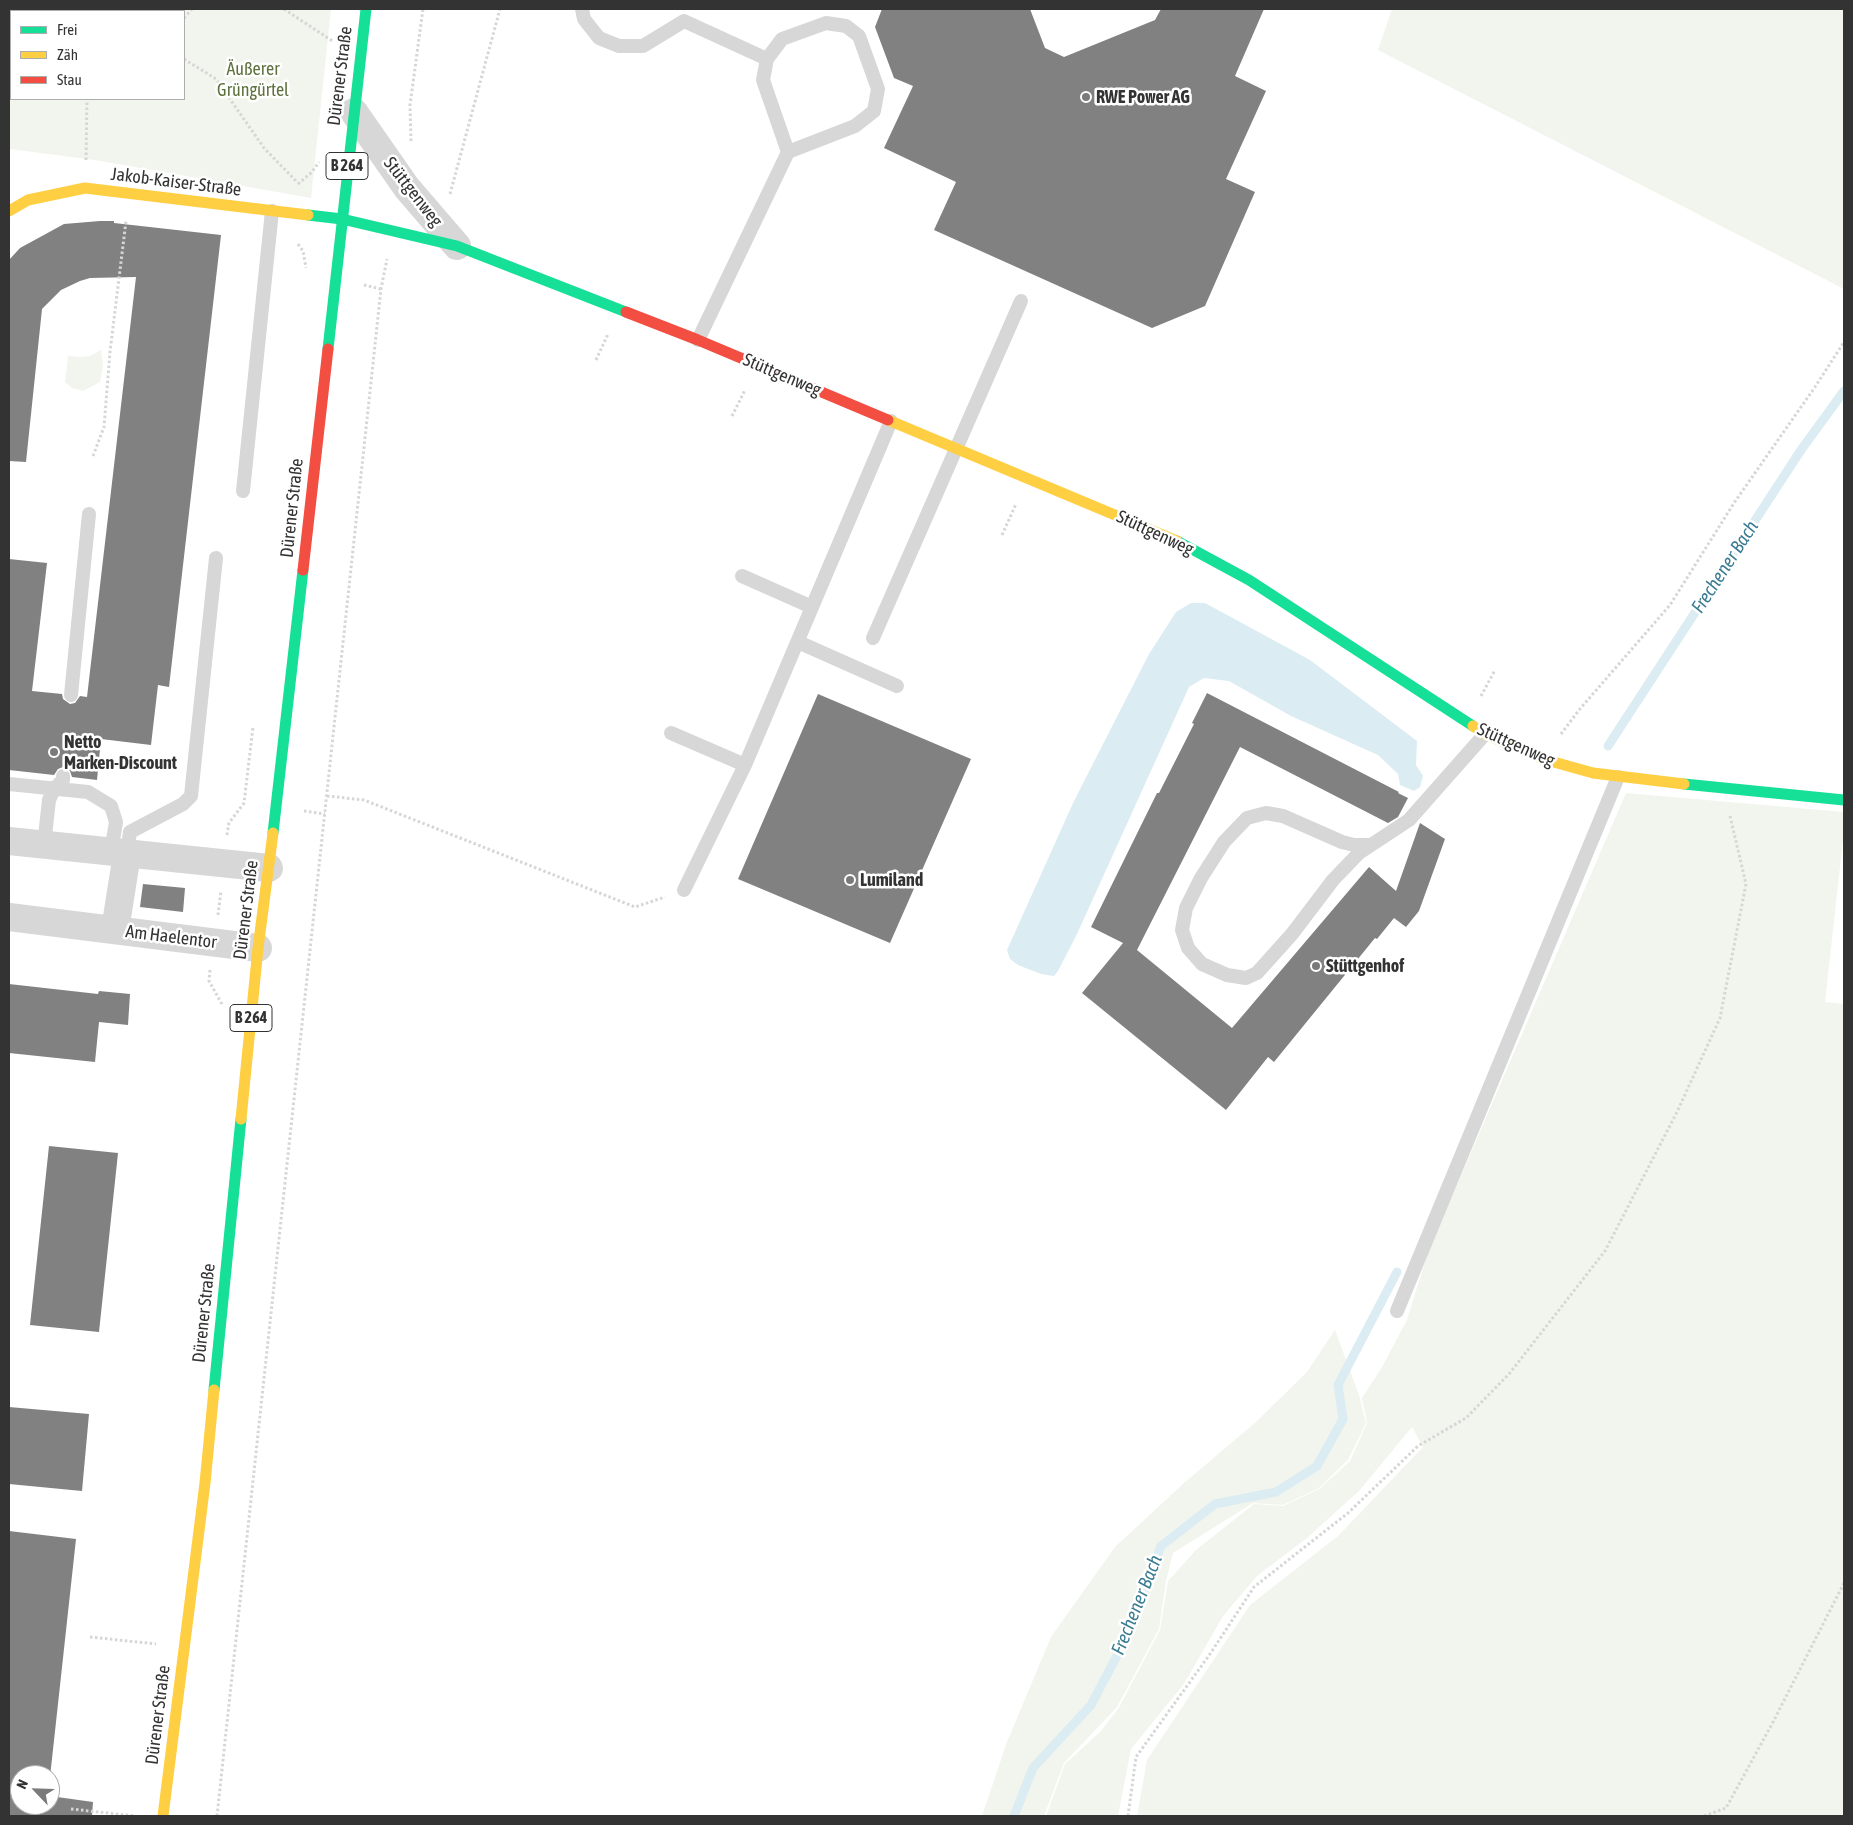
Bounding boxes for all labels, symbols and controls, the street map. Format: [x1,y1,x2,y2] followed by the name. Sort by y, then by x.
[10,10,185,100] legend
[57,21,77,38] text: Frei
[323,25,357,127] street label: Dürener Straße
[57,46,78,63] text: Zäh
[217,58,289,100] park label: Äußerer Grüngürtel
[57,71,82,88] text: Stau
[1096,86,1190,108] place label: RWE Power AG
[1080,91,1092,103] marker: RWE Power AG
[326,153,368,180] road number: B 264
[379,153,447,231] street label: Stüttgenweg
[110,163,242,201] street label: Jakob-Kaiser-Straße
[740,349,824,401] street label: Stüttgenweg
[276,457,308,559] street label: Dürener Straße
[1113,506,1197,560] street label: Stüttgenweg
[1687,517,1763,617] water label: Frechener Bach
[1474,718,1558,772] street label: Stüttgenweg
[64,731,177,774] place label: Netto Marken-Discount
[48,746,60,758] marker: Netto Marken-Discount
[229,859,263,961] street label: Dürener Straße
[860,869,923,891] place label: Lumiland
[844,874,856,886] marker: Lumiland
[124,921,218,953] street label: Am Haelentor
[1326,955,1404,977] place label: Stüttgenhof
[1310,960,1322,972] marker: Stüttgenhof
[230,1004,272,1032] road number: B 264
[188,1262,220,1364] street label: Dürener Straße
[1107,1552,1167,1658] water label: Frechener Bach
[141,1664,175,1766] street label: Dürener Straße
[10,1765,60,1815] north arrow
[13,1777,31,1791] text: N

